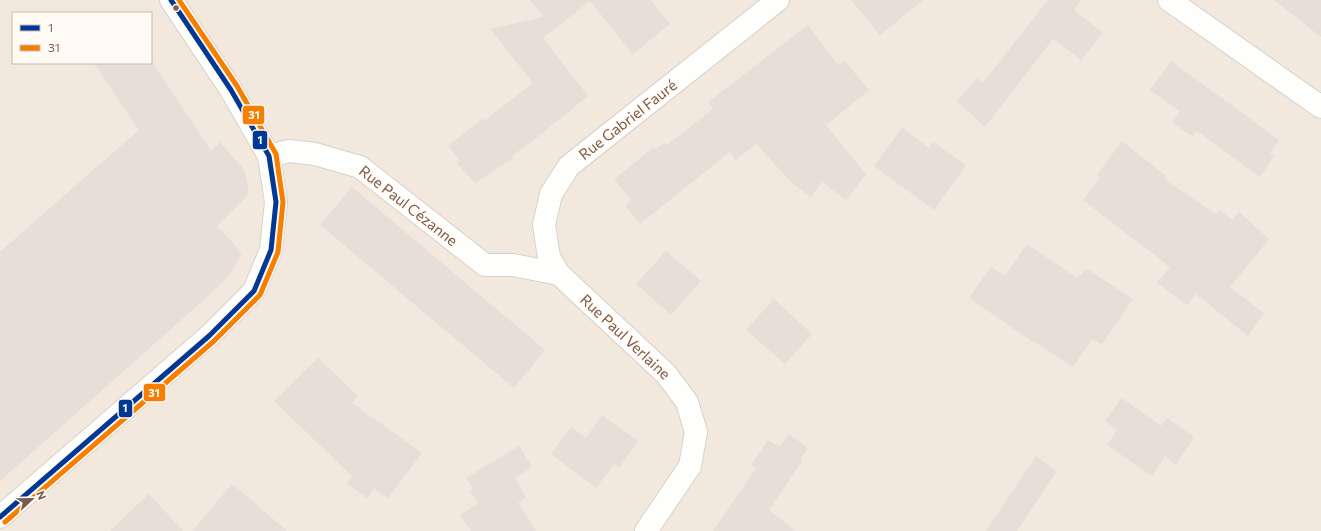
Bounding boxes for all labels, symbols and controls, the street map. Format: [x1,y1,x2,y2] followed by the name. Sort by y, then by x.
[171,3,181,13] unlabelled marker
[12,12,152,64] legend
[48,20,53,34] text: 1
[48,40,60,54] text: 31
[575,75,680,163] street label: Rue Gabriel Fauré
[242,105,265,125] line badge: 31
[248,108,260,121] text: 31
[252,130,268,150] line badge: 1
[258,133,263,146] text: 1
[356,161,462,249] street label: Rue Paul Cézanne
[577,290,675,383] street label: Rue Paul Verlaine
[143,383,166,402] line badge: 31
[148,386,160,399] text: 31
[118,399,133,418] line badge: 1
[123,401,128,414] text: 1
[12,479,52,519] north arrow
[34,489,49,501] text: N

